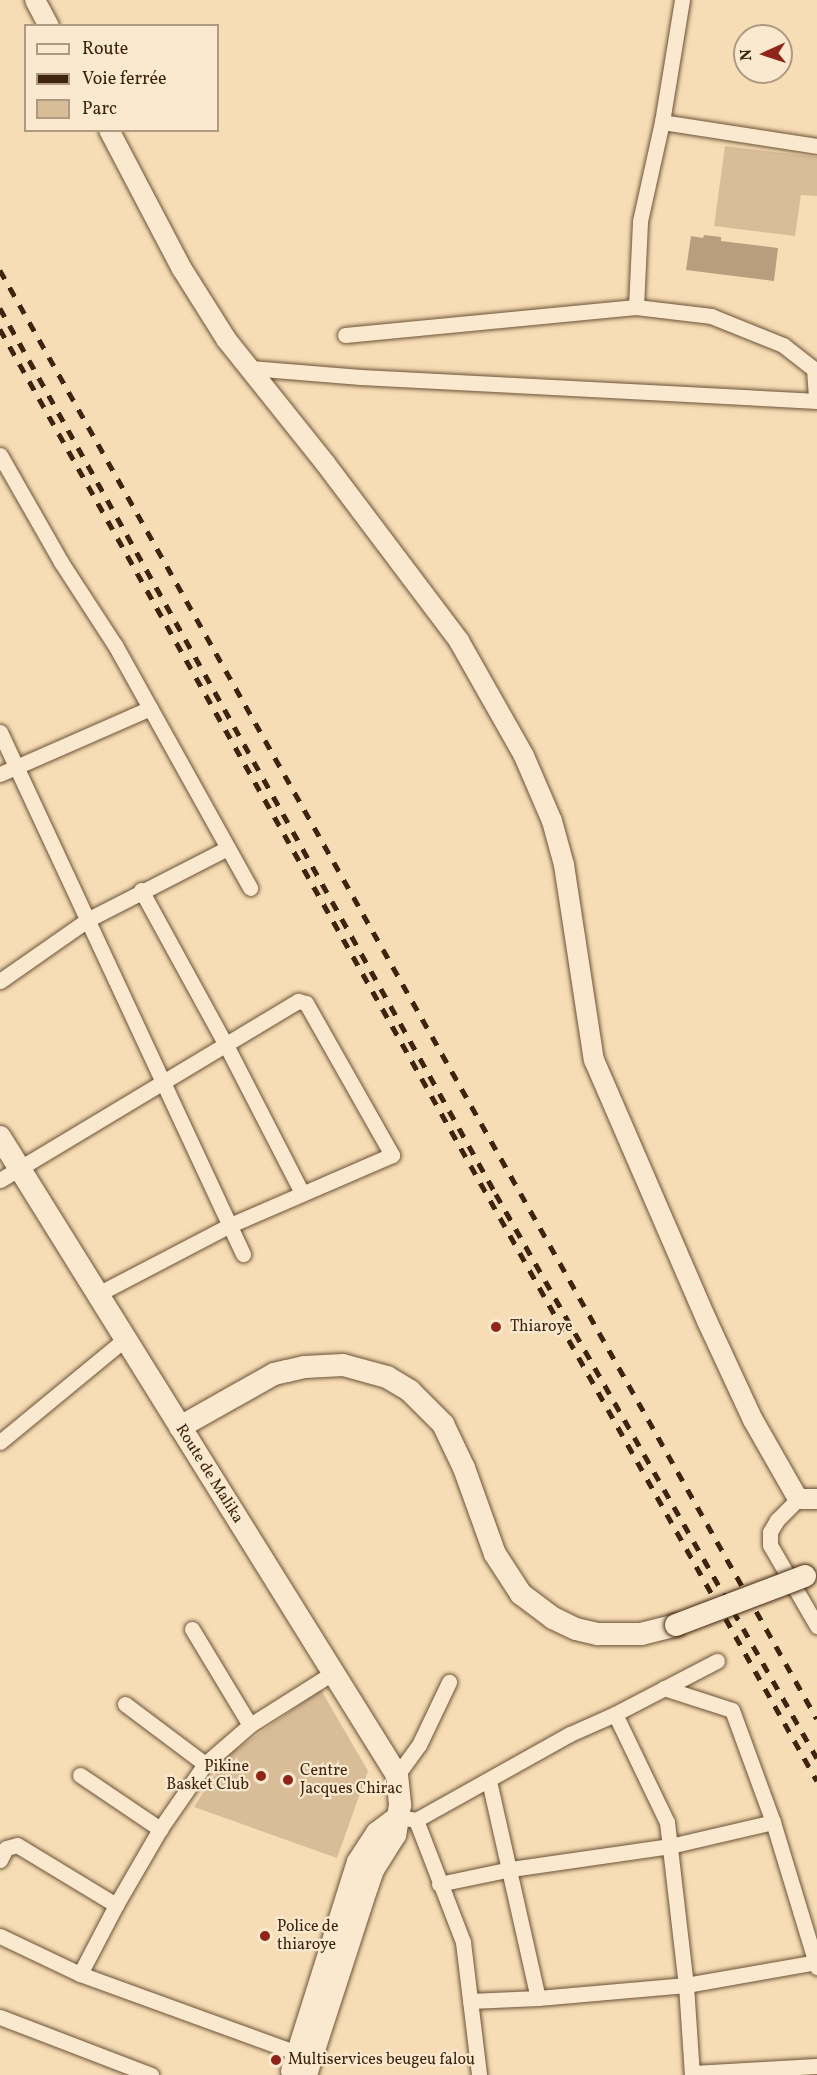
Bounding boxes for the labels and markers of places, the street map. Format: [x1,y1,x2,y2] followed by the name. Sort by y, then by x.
[510,1317,572,1337] place label: Thiaroye
[487,1318,505,1336] marker: Thiaroye
[166,1757,249,1795] place label: Pikine Basket Club
[300,1761,402,1799] place label: Centre Jacques Chirac
[254,1769,268,1783] marker: Pikine Basket Club
[281,1773,295,1787] marker: Centre Jacques Chirac
[277,1917,338,1955] place label: Police de thiaroye
[258,1929,272,1943] marker: Police de thiaroye
[288,2050,475,2070] place label: Multiservices beugeu falou
[269,2053,283,2067] marker: Multiservices beugeu falou

